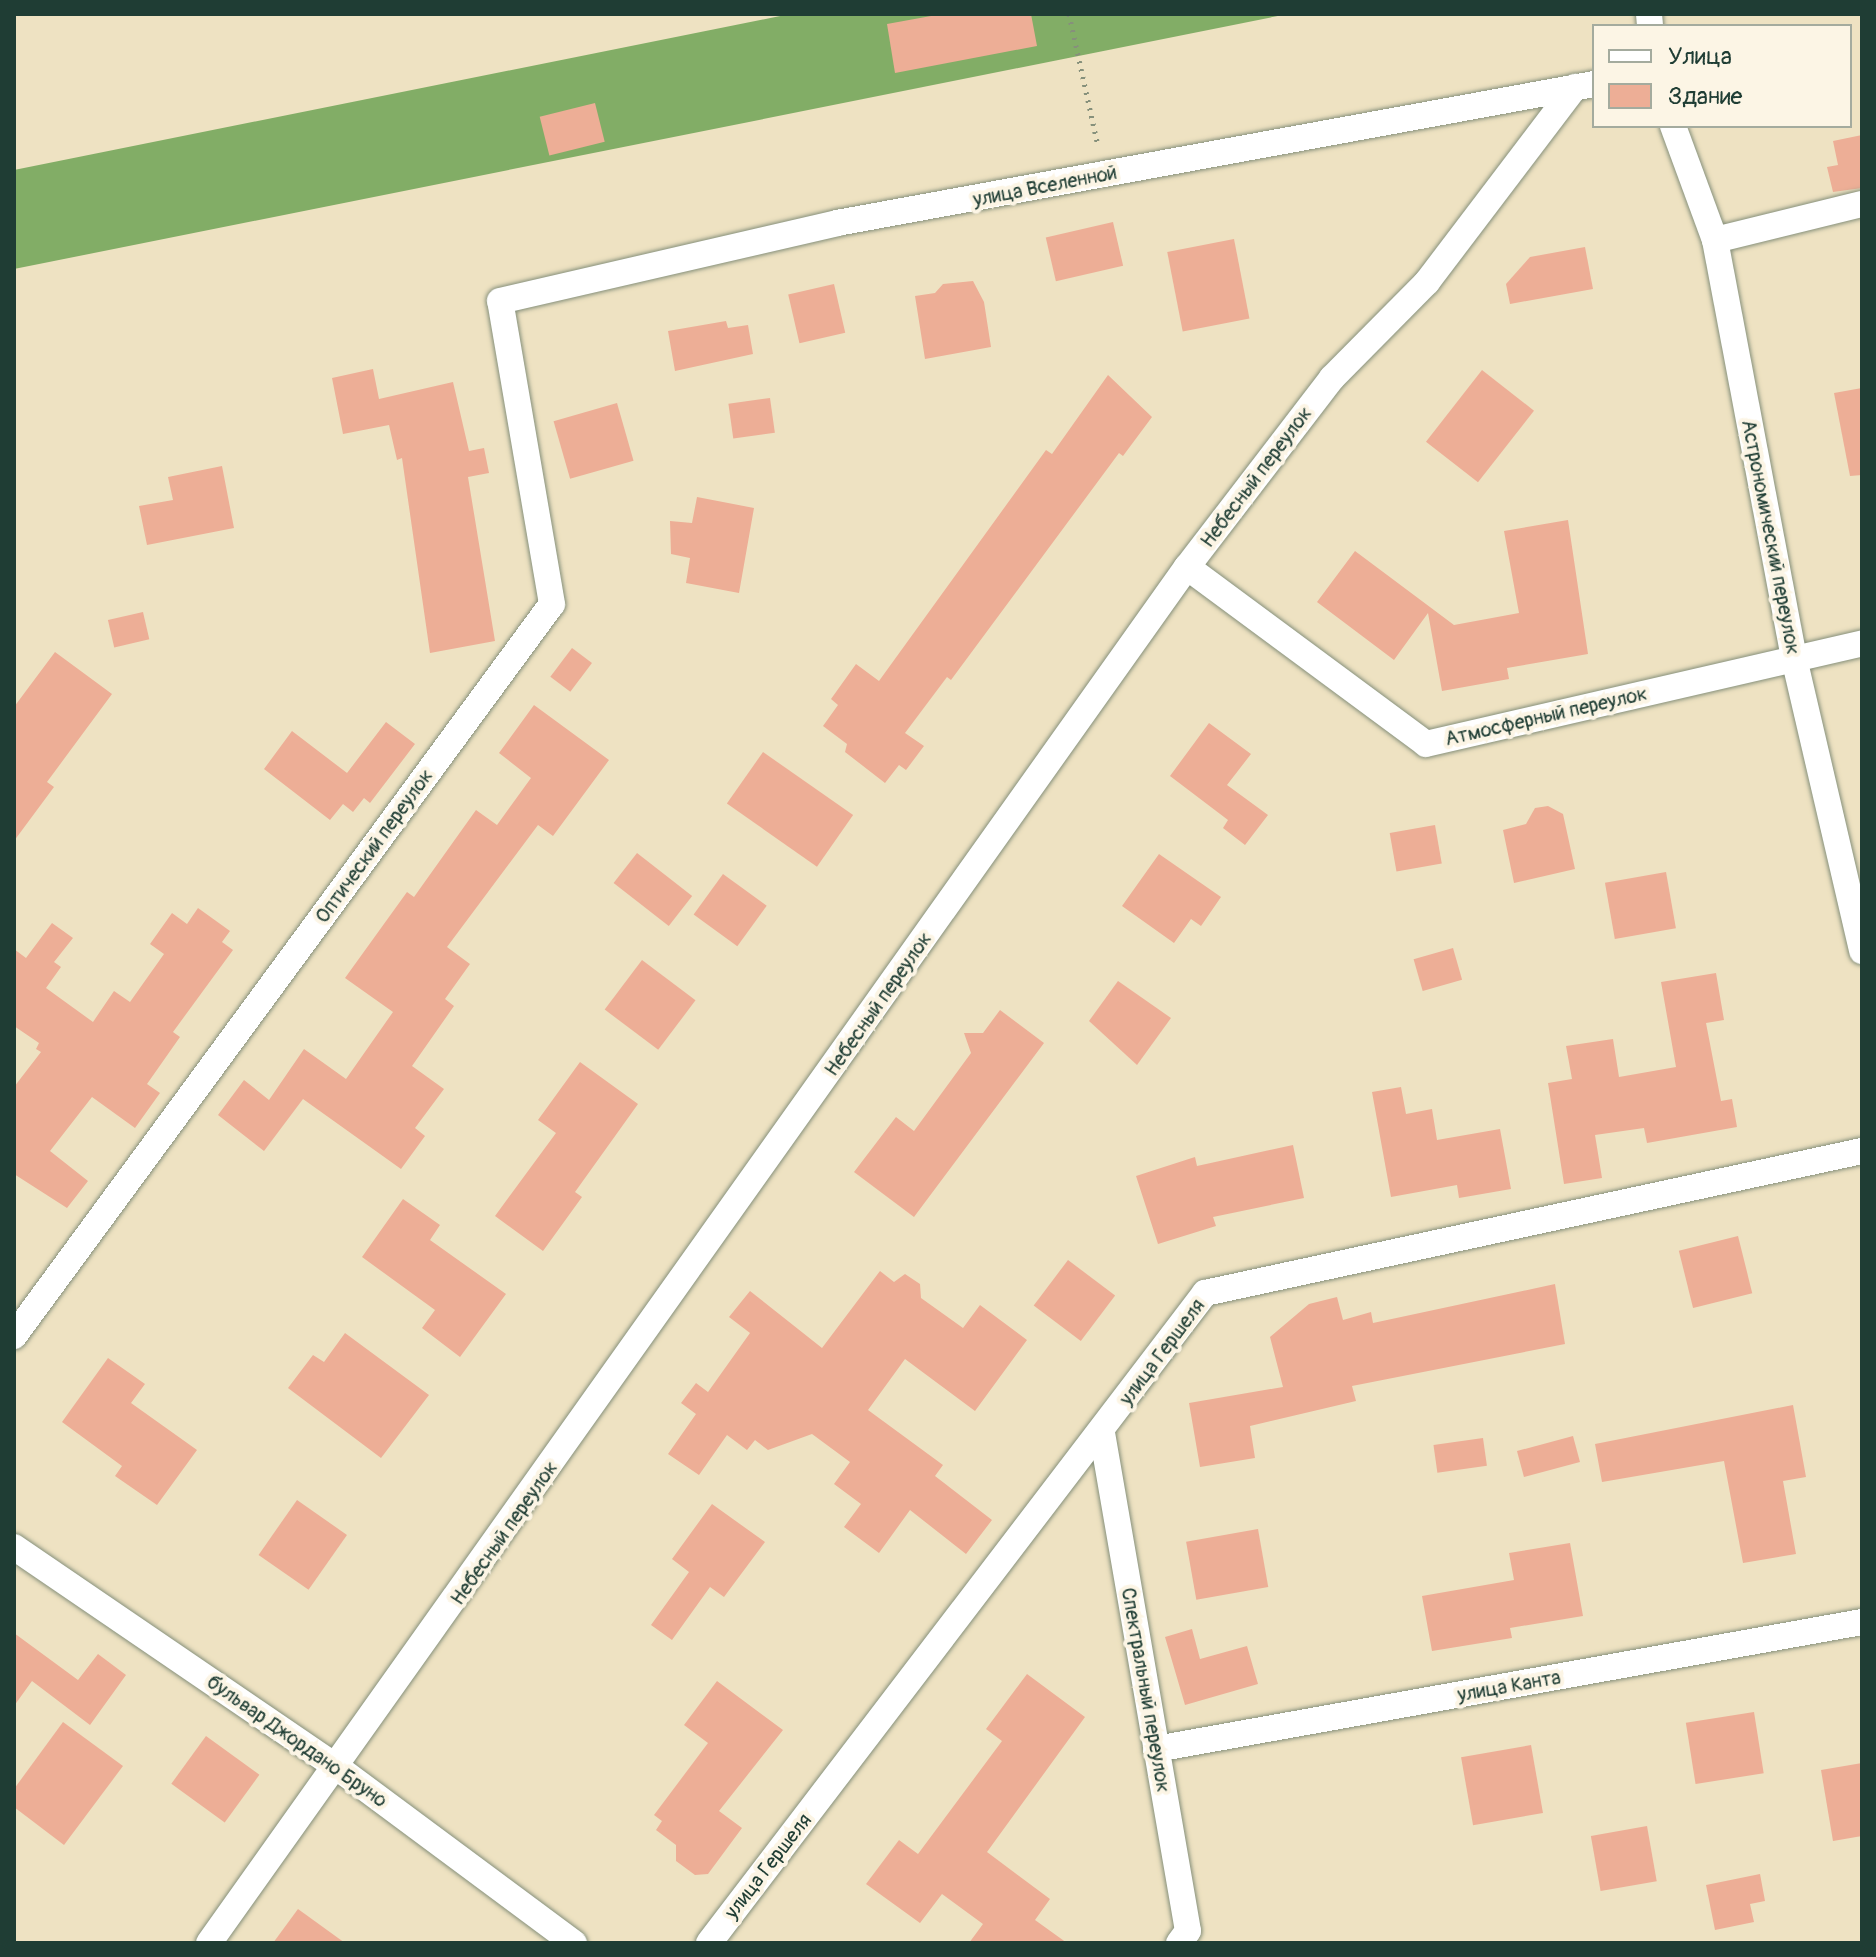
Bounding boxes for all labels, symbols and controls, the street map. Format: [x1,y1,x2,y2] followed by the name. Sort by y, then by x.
[1592,24,1852,128] legend
[1668,42,1732,71] text: Улица
[1668,82,1742,111] text: Здание
[971,160,1119,212] street label: улица Вселенной
[1195,402,1317,552] street label: Небесный переулок
[1736,418,1806,656] street label: Астрономический переулок
[1443,681,1649,751] street label: Атмосферный переулок
[310,764,438,928] street label: Оптический переулок
[819,927,937,1081] street label: Небесный переулок
[1114,1294,1210,1410] street label: улица Гершеля
[445,1456,563,1610] street label: Небесный переулок
[1116,1586,1176,1794] street label: Спектральный переулок
[1456,1665,1562,1707] street label: улица Канта
[202,1670,392,1812] street label: бульвар Джордано Бруно
[719,1809,817,1923] street label: улица Гершеля

